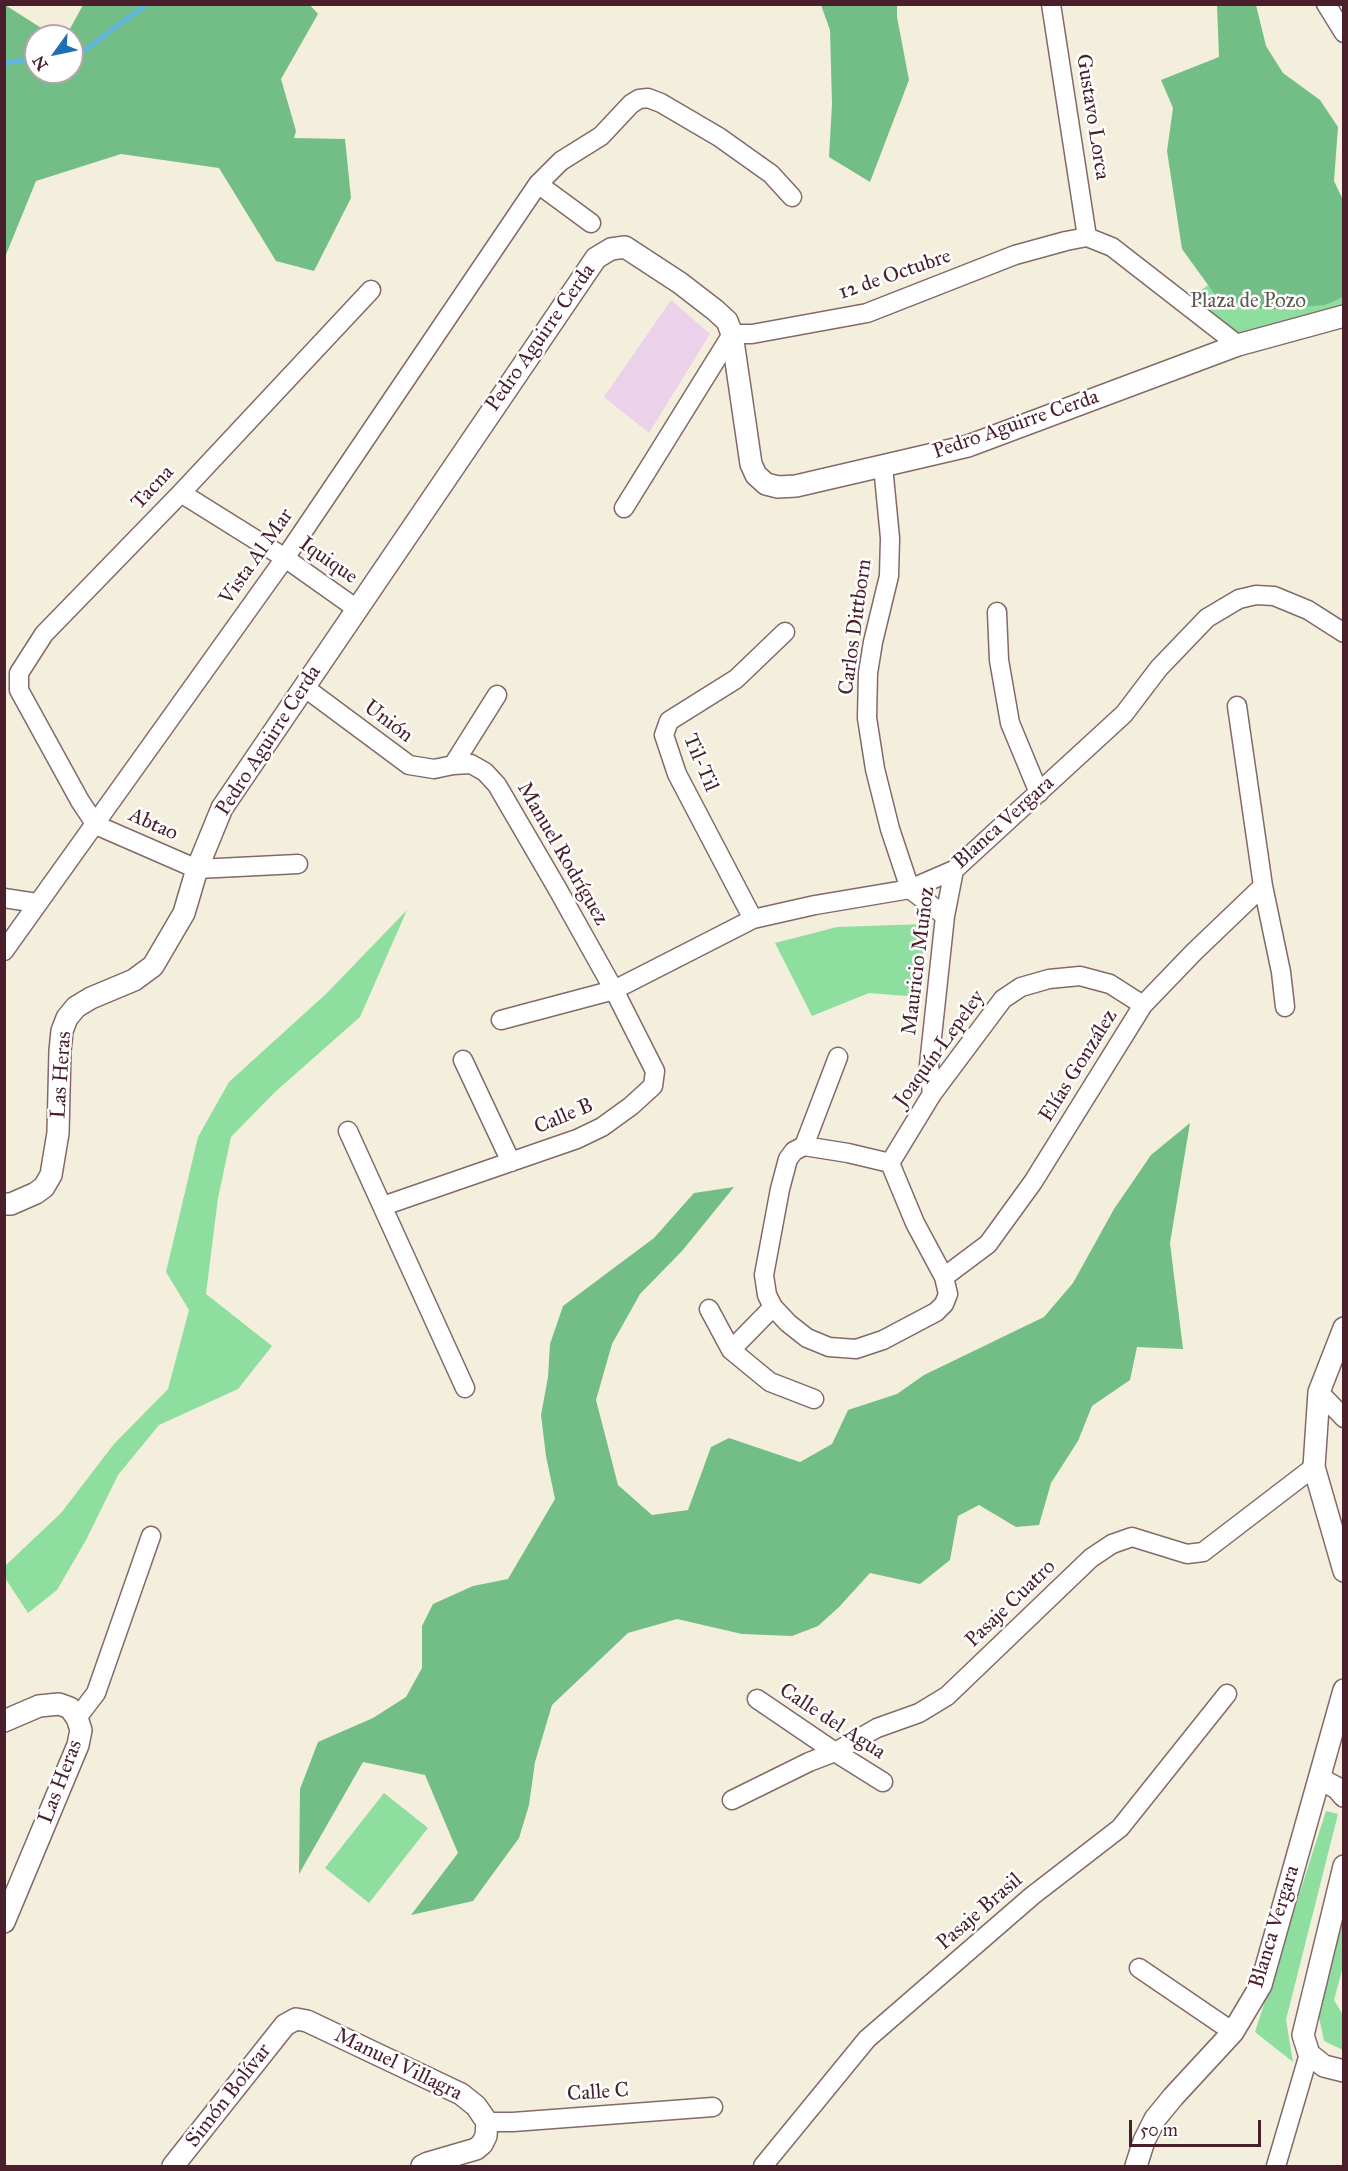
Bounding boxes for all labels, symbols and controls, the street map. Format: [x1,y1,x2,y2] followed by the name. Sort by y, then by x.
[24,24,84,84] north arrow
[29,52,52,74] text: N
[1070,52,1114,182] street label: Gustavo Lorca
[836,244,954,306] street label: 12 de Octubre
[481,259,601,417] street label: Pedro Aguirre Cerda
[1190,289,1306,315] park label: Plaza de Pozo
[930,385,1102,465] street label: Pedro Aguirre Cerda
[126,461,180,515] street label: Tacna
[215,504,299,610] street label: Vista Al Mar
[294,532,362,590] street label: Iquique
[834,558,878,696] street label: Carlos Dittborn
[211,661,327,821] street label: Pedro Aguirre Cerda
[358,695,418,749] street label: Unión
[677,730,723,796] street label: Til-Til
[948,771,1060,875] street label: Blanca Vergara
[511,778,613,930] street label: Manuel Rodríguez
[124,803,182,847] street label: Abtao
[897,885,941,1037] street label: Mauricio Muñoz
[889,986,991,1112] street label: Joaquín Lepeley
[1034,1005,1124,1127] street label: Elías González
[46,1030,78,1120] street label: Las Heras
[531,1093,597,1141] street label: Calle B
[961,1555,1061,1653] street label: Pasaje Cuatro
[774,1678,890,1766] street label: Calle del Agua
[34,1737,88,1827] street label: Las Heras
[1244,1863,1306,1991] street label: Blanca Vergara
[932,1868,1028,1956] street label: Pasaje Brasil
[330,2023,466,2107] street label: Manuel Villagra
[181,2039,277,2153] street label: Simón Bolívar
[566,2078,630,2108] street label: Calle C
[1132,2108,1264,2146] scale bar
[1140,2119,1178,2141] text: 50 m

